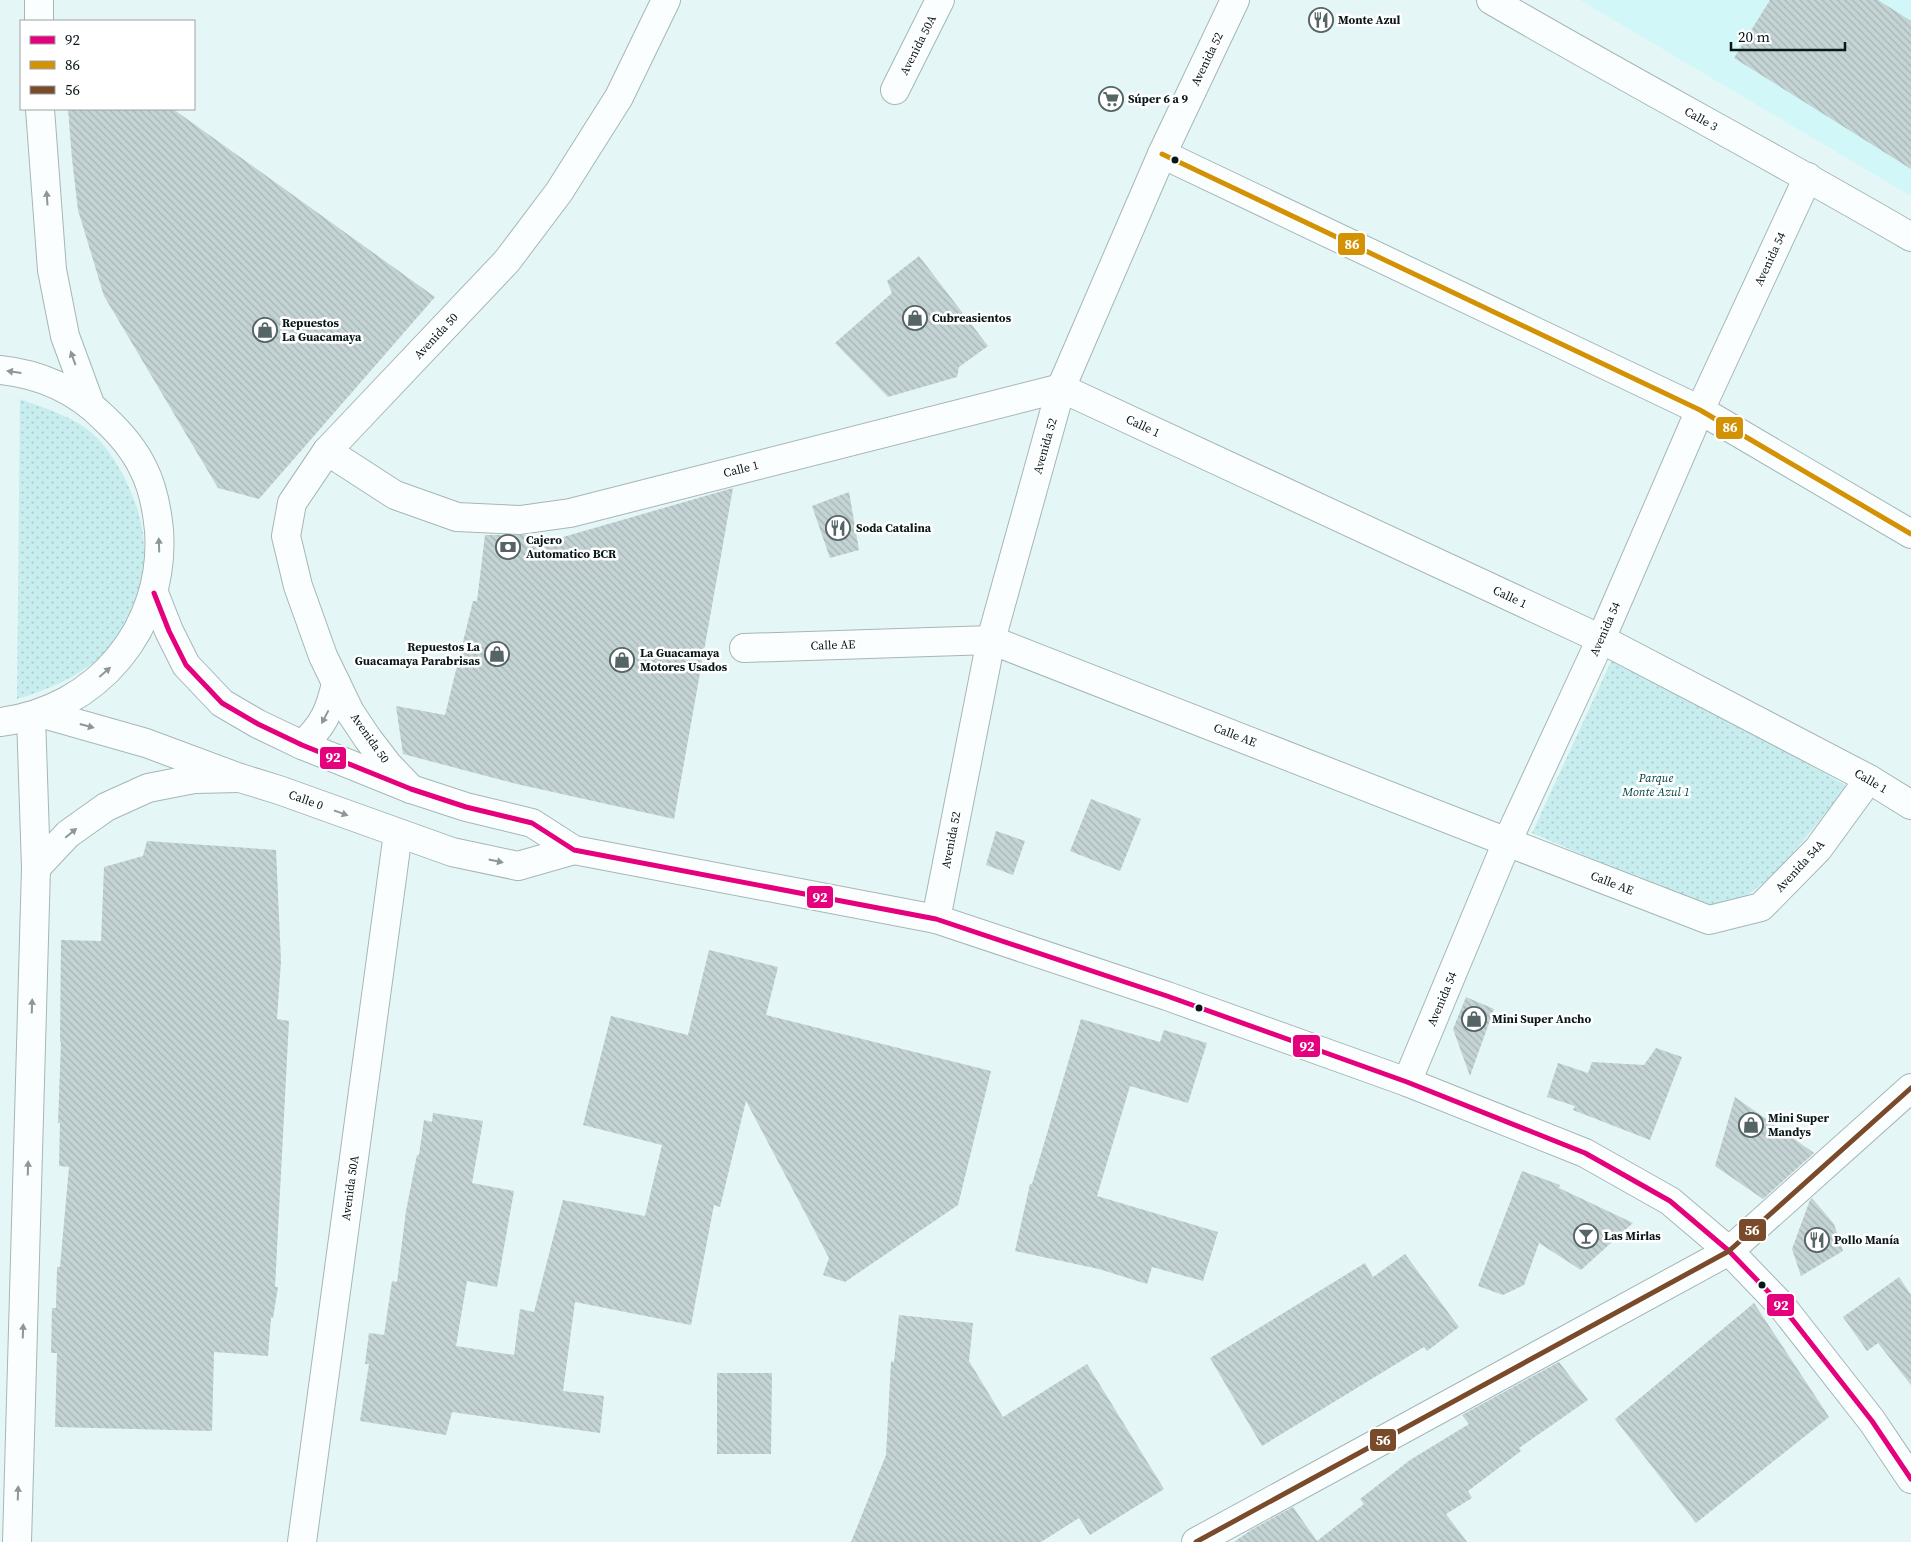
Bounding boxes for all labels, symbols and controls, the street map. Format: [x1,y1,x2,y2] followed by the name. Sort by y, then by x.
[1308,7,1334,33] restaurant icon: Monte Azul
[896,12,940,78] street label: Avenida 50A
[1338,12,1401,28] place label: Monte Azul
[20,20,195,110] legend
[1731,20,1845,52] scale bar
[1738,26,1770,47] text: 20 m
[65,29,80,50] text: 92
[1187,30,1227,88] street label: Avenida 52
[65,54,80,75] text: 86
[65,79,80,100] text: 56
[1098,86,1124,112] supermarket icon: Súper 6 a 9
[1128,91,1188,107] place label: Súper 6 a 9
[1681,103,1721,135] street label: Calle 3
[1170,155,1180,165] unlabelled marker
[42,190,50,206] one-way arrow
[1751,230,1789,288] street label: Avenida 54
[1337,232,1366,256] line badge: 86
[1344,234,1360,254] text: 86
[902,305,928,331] shop icon: Cubreasientos
[410,309,462,363] street label: Avenida 50
[932,310,1012,326] place label: Cubreasientos
[282,315,362,345] place label: Repuestos La Guacamaya
[252,317,278,343] shop icon: Repuestos La Guacamaya
[69,350,77,365] one-way arrow
[5,368,21,376] one-way arrow
[1123,411,1163,441] street label: Calle 1
[1029,416,1061,476] street label: Avenida 52
[1715,416,1744,440] line badge: 86
[1722,417,1738,437] text: 86
[722,457,760,481] street label: Calle 1
[825,515,851,541] restaurant icon: Soda Catalina
[856,520,932,536] place label: Soda Catalina
[526,532,617,562] place label: Cajero Automatico BCR
[495,534,521,560] bank icon: Cajero Automatico BCR
[155,537,163,553] one-way arrow
[1490,582,1530,612] street label: Calle 1
[1586,599,1624,659] street label: Avenida 54
[810,636,856,654] street label: Calle AE
[355,639,481,669] place label: Repuestos La Guacamaya Parabrisas
[484,641,510,667] shop icon: Repuestos La Guacamaya Parabrisas
[640,645,728,675] place label: La Guacamaya Motores Usados
[609,647,635,673] shop icon: La Guacamaya Motores Usados
[99,666,111,678] one-way arrow
[321,710,329,724] one-way arrow
[347,710,393,766] street label: Avenida 50
[1211,719,1259,751] street label: Calle AE
[79,722,94,730] one-way arrow
[319,746,347,770] line badge: 92
[325,747,341,767] text: 92
[1852,765,1890,797] street label: Calle 1
[1621,770,1690,800] park label: Parque Monte Azul 1
[286,786,326,814] street label: Calle 0
[334,809,349,817] one-way arrow
[938,810,964,870] street label: Avenida 52
[64,828,77,839] one-way arrow
[1772,837,1828,895] street label: Avenida 54A
[488,858,504,866] one-way arrow
[1588,867,1636,899] street label: Calle AE
[806,885,834,909] line badge: 92
[812,887,828,907] text: 92
[1423,969,1461,1029] street label: Avenida 54
[29,998,37,1014] one-way arrow
[1194,1003,1204,1013] unlabelled marker
[1461,1006,1487,1032] shop icon: Mini Super Ancho
[1492,1011,1591,1027] place label: Mini Super Ancho
[1292,1034,1321,1058] line badge: 92
[1299,1036,1315,1056] text: 92
[1768,1110,1830,1140] place label: Mini Super Mandys
[1738,1112,1764,1138] shop icon: Mini Super Mandys
[338,1154,362,1222] street label: Avenida 50A
[24,1160,32,1176] one-way arrow
[1738,1218,1767,1242] line badge: 56
[1744,1220,1760,1240] text: 56
[1573,1223,1599,1249] bar icon: Las Mirlas
[1804,1227,1830,1253] restaurant icon: Pollo Manía
[1604,1228,1661,1244] place label: Las Mirlas
[1834,1232,1900,1248] place label: Pollo Manía
[1757,1280,1767,1290] unlabelled marker
[1766,1293,1795,1317] line badge: 92
[1773,1295,1789,1315] text: 92
[19,1323,27,1339] one-way arrow
[1369,1428,1397,1452] line badge: 56
[1375,1430,1391,1450] text: 56
[14,1485,22,1501] one-way arrow

